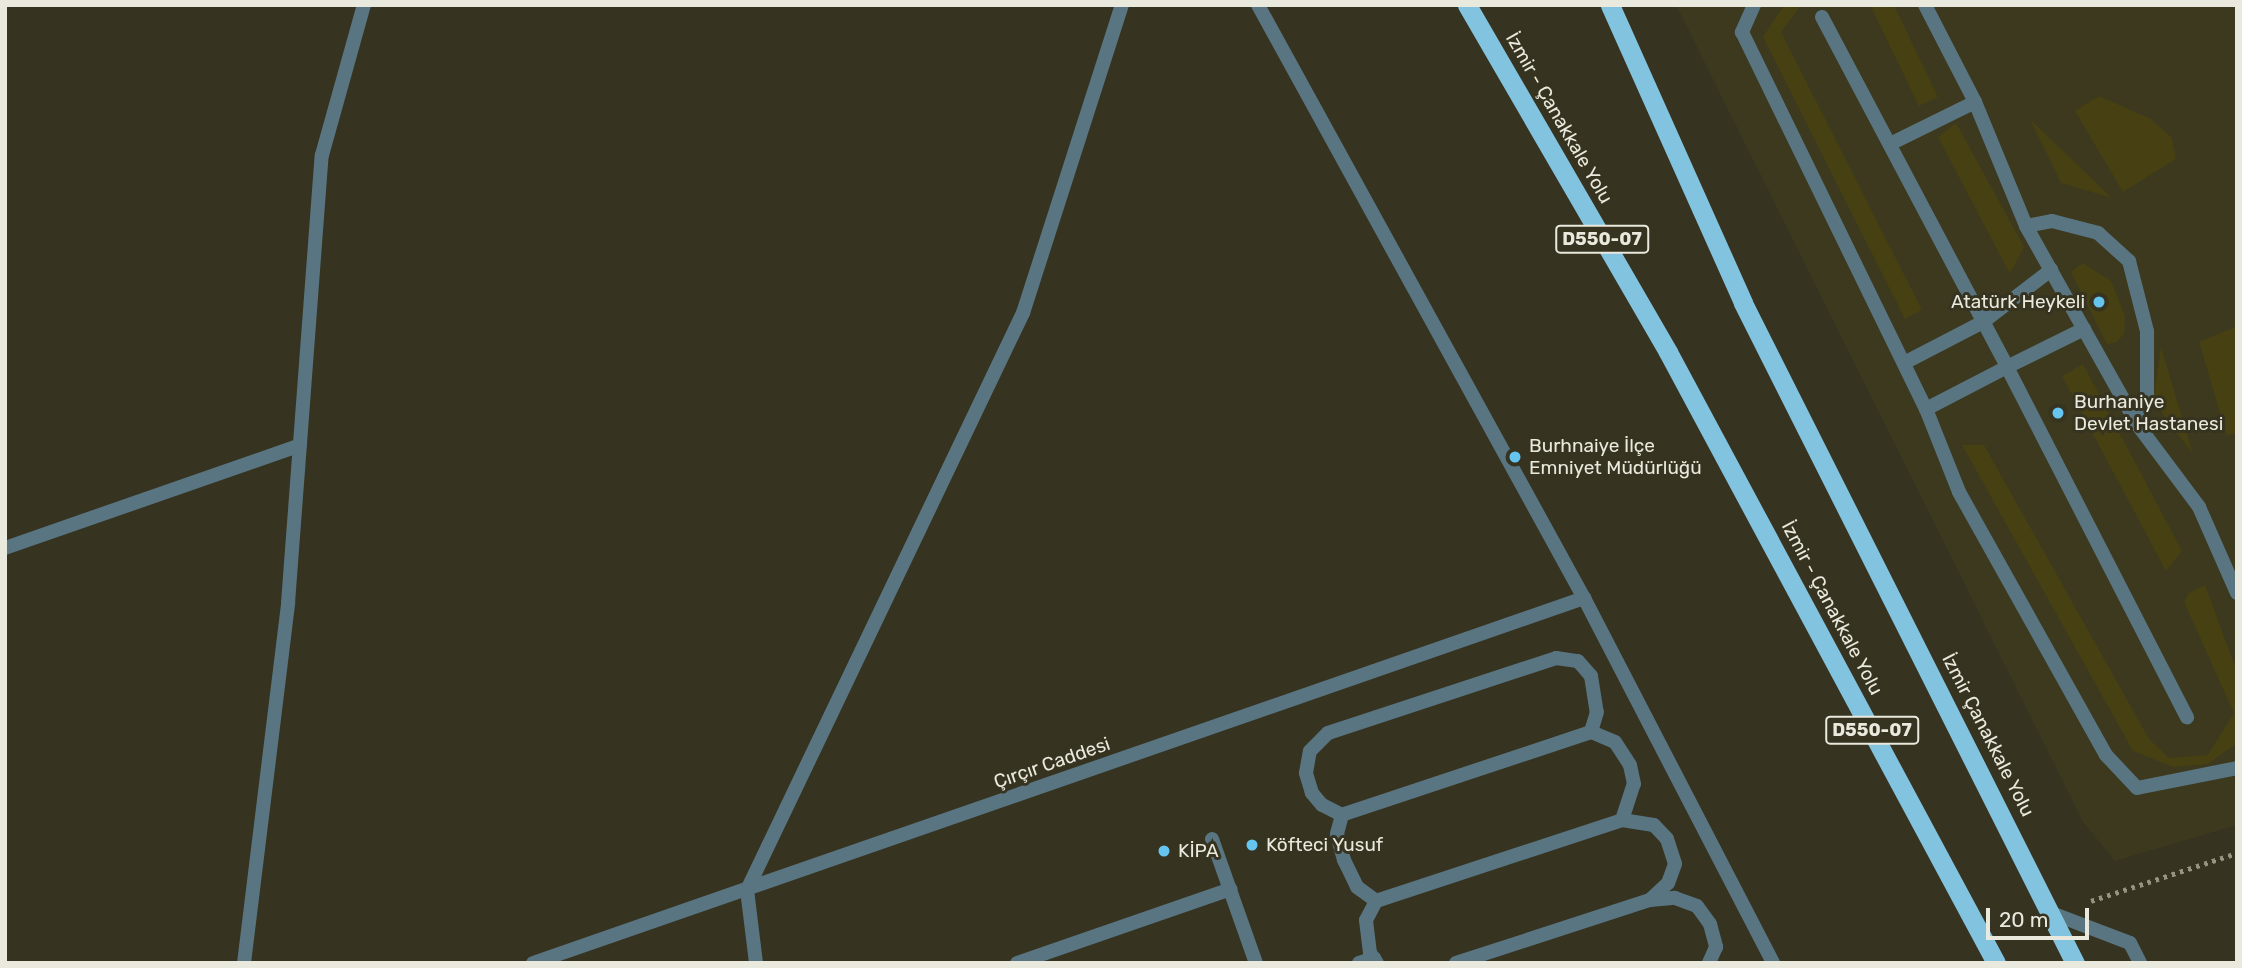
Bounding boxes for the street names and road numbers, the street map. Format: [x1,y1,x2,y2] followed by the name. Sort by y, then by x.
[1500,28,1618,208] street label: İzmir - Çanakkale Yolu
[1555,225,1649,254] road number: D550-07
[1776,517,1888,699] street label: İzmir - Çanakkale Yolu
[1937,649,2039,821] street label: İzmir Çanakkale Yolu
[1825,716,1919,744] road number: D550-07
[991,732,1113,794] street label: Çırçır Caddesi

